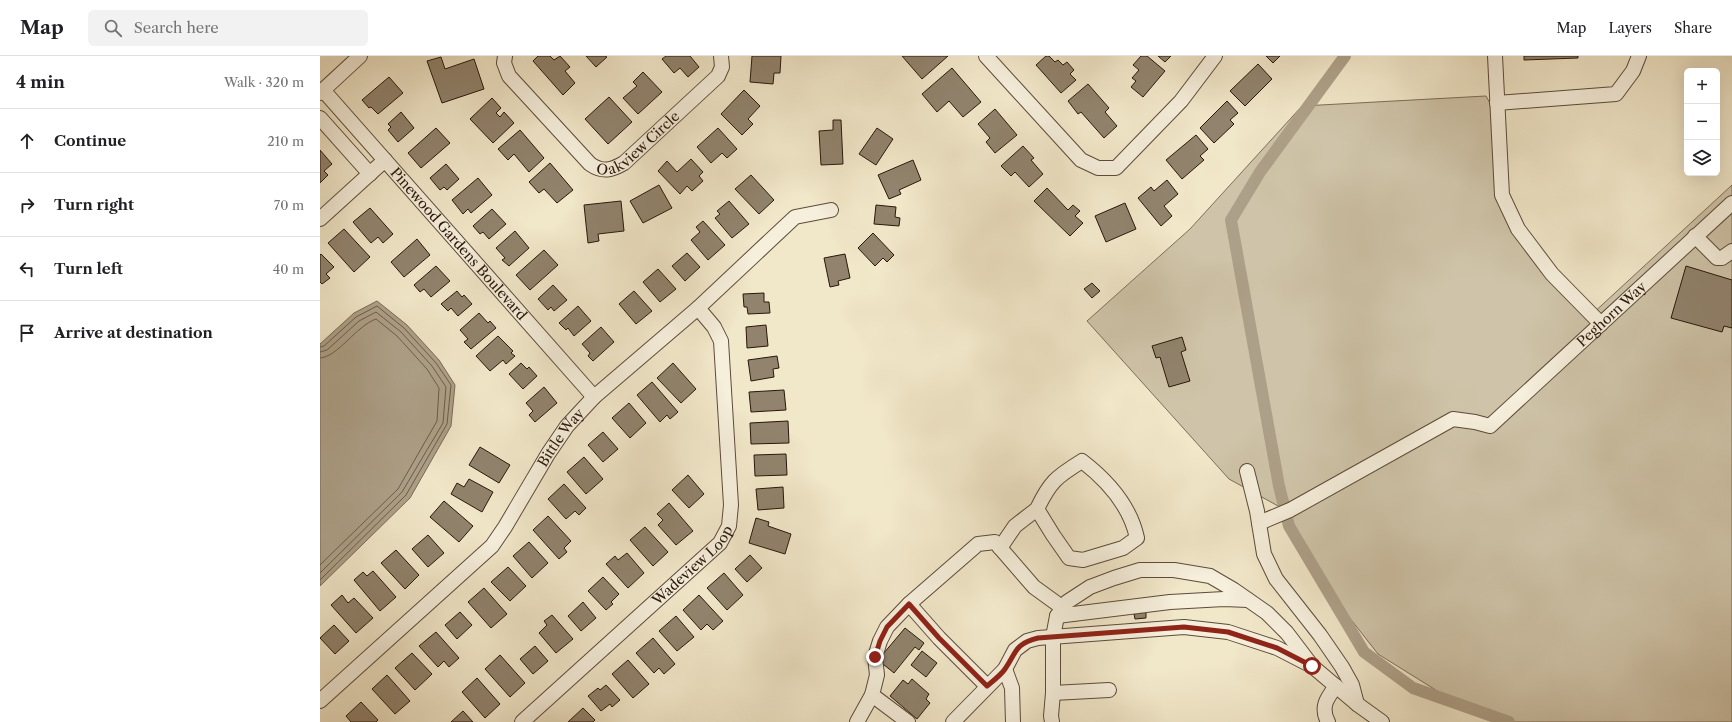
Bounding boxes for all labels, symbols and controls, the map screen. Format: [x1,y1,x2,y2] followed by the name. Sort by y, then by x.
[88,10,368,46] search box
[20,16,64,39] text: Map
[102,17,124,39] icon: search
[134,18,219,37] text: Search here
[1556,19,1586,37] text: Map
[1608,19,1652,37] text: Layers
[1674,19,1712,37] text: Share
[1684,68,1720,176] map controls
[1684,68,1720,104] button: +
[16,72,65,92] text: 4 min
[224,74,304,90] text: Walk · 320 m
[1684,104,1720,140] button: −
[595,107,683,179] street label: Oakview Circle
[16,130,38,152] icon: ahead
[54,131,126,150] text: Continue
[267,133,304,149] text: 210 m
[1684,140,1720,176] button: layers
[387,164,531,324] street label: Pinewood Gardens Boulevard
[16,194,38,216] icon: right
[54,195,134,214] text: Turn right
[274,197,304,213] text: 70 m
[16,258,38,280] icon: left
[54,259,123,278] text: Turn left
[273,261,304,277] text: 40 m
[1573,278,1650,351] street label: Peghorn Way
[16,322,38,344] icon: arrive
[54,323,213,342] text: Arrive at destination
[533,404,588,470] street label: Bittle Way
[648,522,737,610] street label: Wadeview Loop
[866,648,884,666] route end
[1303,657,1321,675] route start

